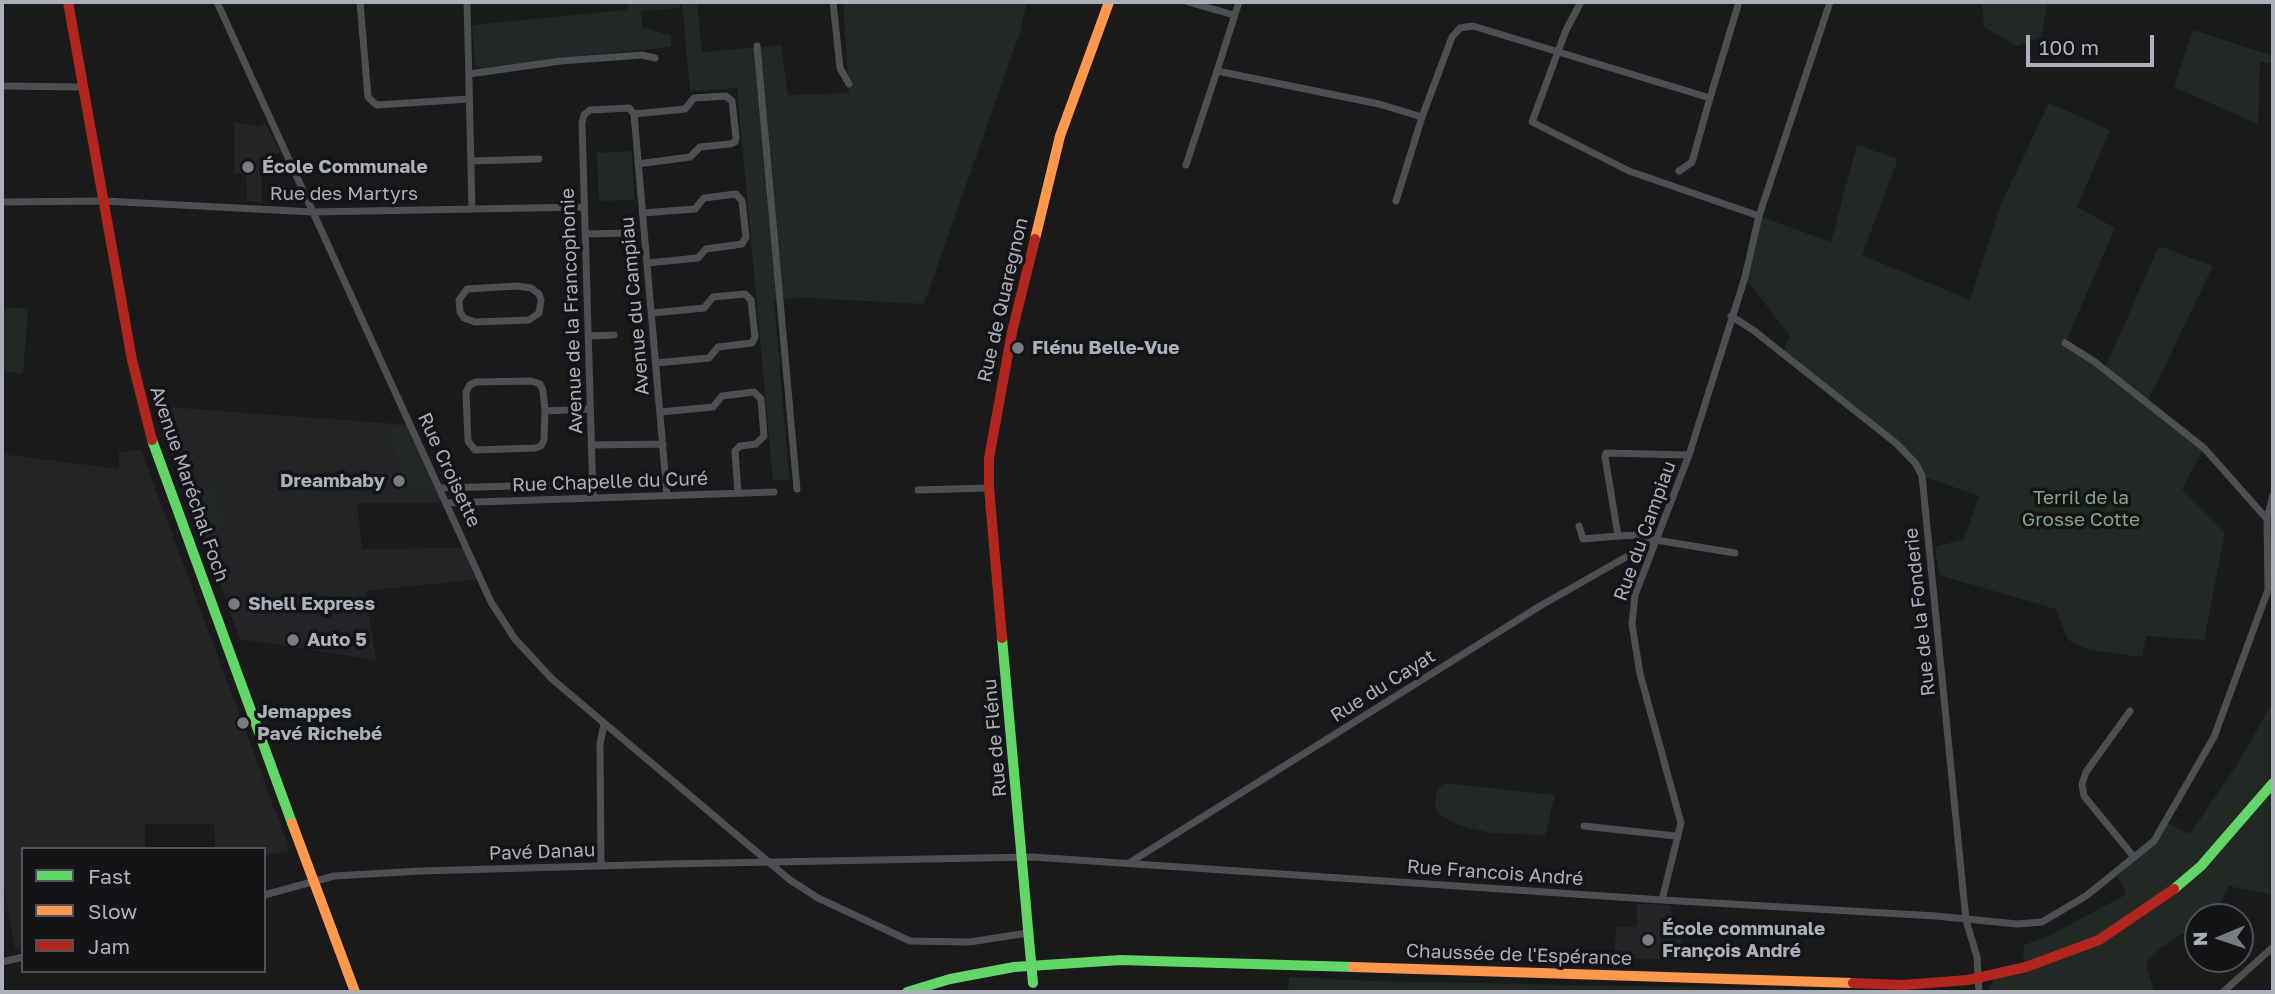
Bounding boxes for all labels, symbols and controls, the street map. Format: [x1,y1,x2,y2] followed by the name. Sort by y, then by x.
[2030,21,2158,65] scale bar
[2039,34,2099,60] text: 100 m
[262,156,428,178] place label: École Communale
[240,159,256,175] marker: École Communale
[270,183,418,205] street label: Rue des Martyrs
[556,188,588,434] street label: Avenue de la Francophonie
[973,215,1033,385] street label: Rue de Quaregnon
[616,216,654,396] street label: Avenue du Campiau
[1032,337,1179,359] place label: Flénu Belle-Vue
[1010,340,1026,356] marker: Flénu Belle-Vue
[145,383,233,585] street label: Avenue Maréchal Foch
[413,409,485,531] street label: Rue Croisette
[1609,458,1681,604] street label: Rue du Campiau
[512,467,708,497] street label: Rue Chapelle du Curé
[280,470,385,492] place label: Dreambaby
[391,473,407,489] marker: Dreambaby
[2022,487,2140,531] park label: Terril de la Grosse Cotte
[1900,527,1940,697] street label: Rue de la Fonderie
[248,593,375,615] place label: Shell Express
[226,596,242,612] marker: Shell Express
[307,629,367,651] place label: Auto 5
[285,632,301,648] marker: Auto 5
[1326,645,1440,727] street label: Rue du Cayat
[978,678,1012,798] street label: Rue de Flénu
[257,701,382,745] place label: Jemappes Pavé Richebé
[235,715,251,731] marker: Jemappes Pavé Richebé
[488,839,596,865] street label: Pavé Danau
[21,847,266,973] legend
[1406,855,1584,891] street label: Rue Francois André
[88,863,131,889] text: Fast
[88,898,137,924] text: Slow
[2184,903,2254,973] north arrow
[1662,918,1825,962] place label: École communale François André
[2188,931,2211,946] text: N
[1640,932,1656,948] marker: École communale François André
[88,933,130,959] text: Jam
[1406,940,1632,970] street label: Chaussée de l'Espérance

